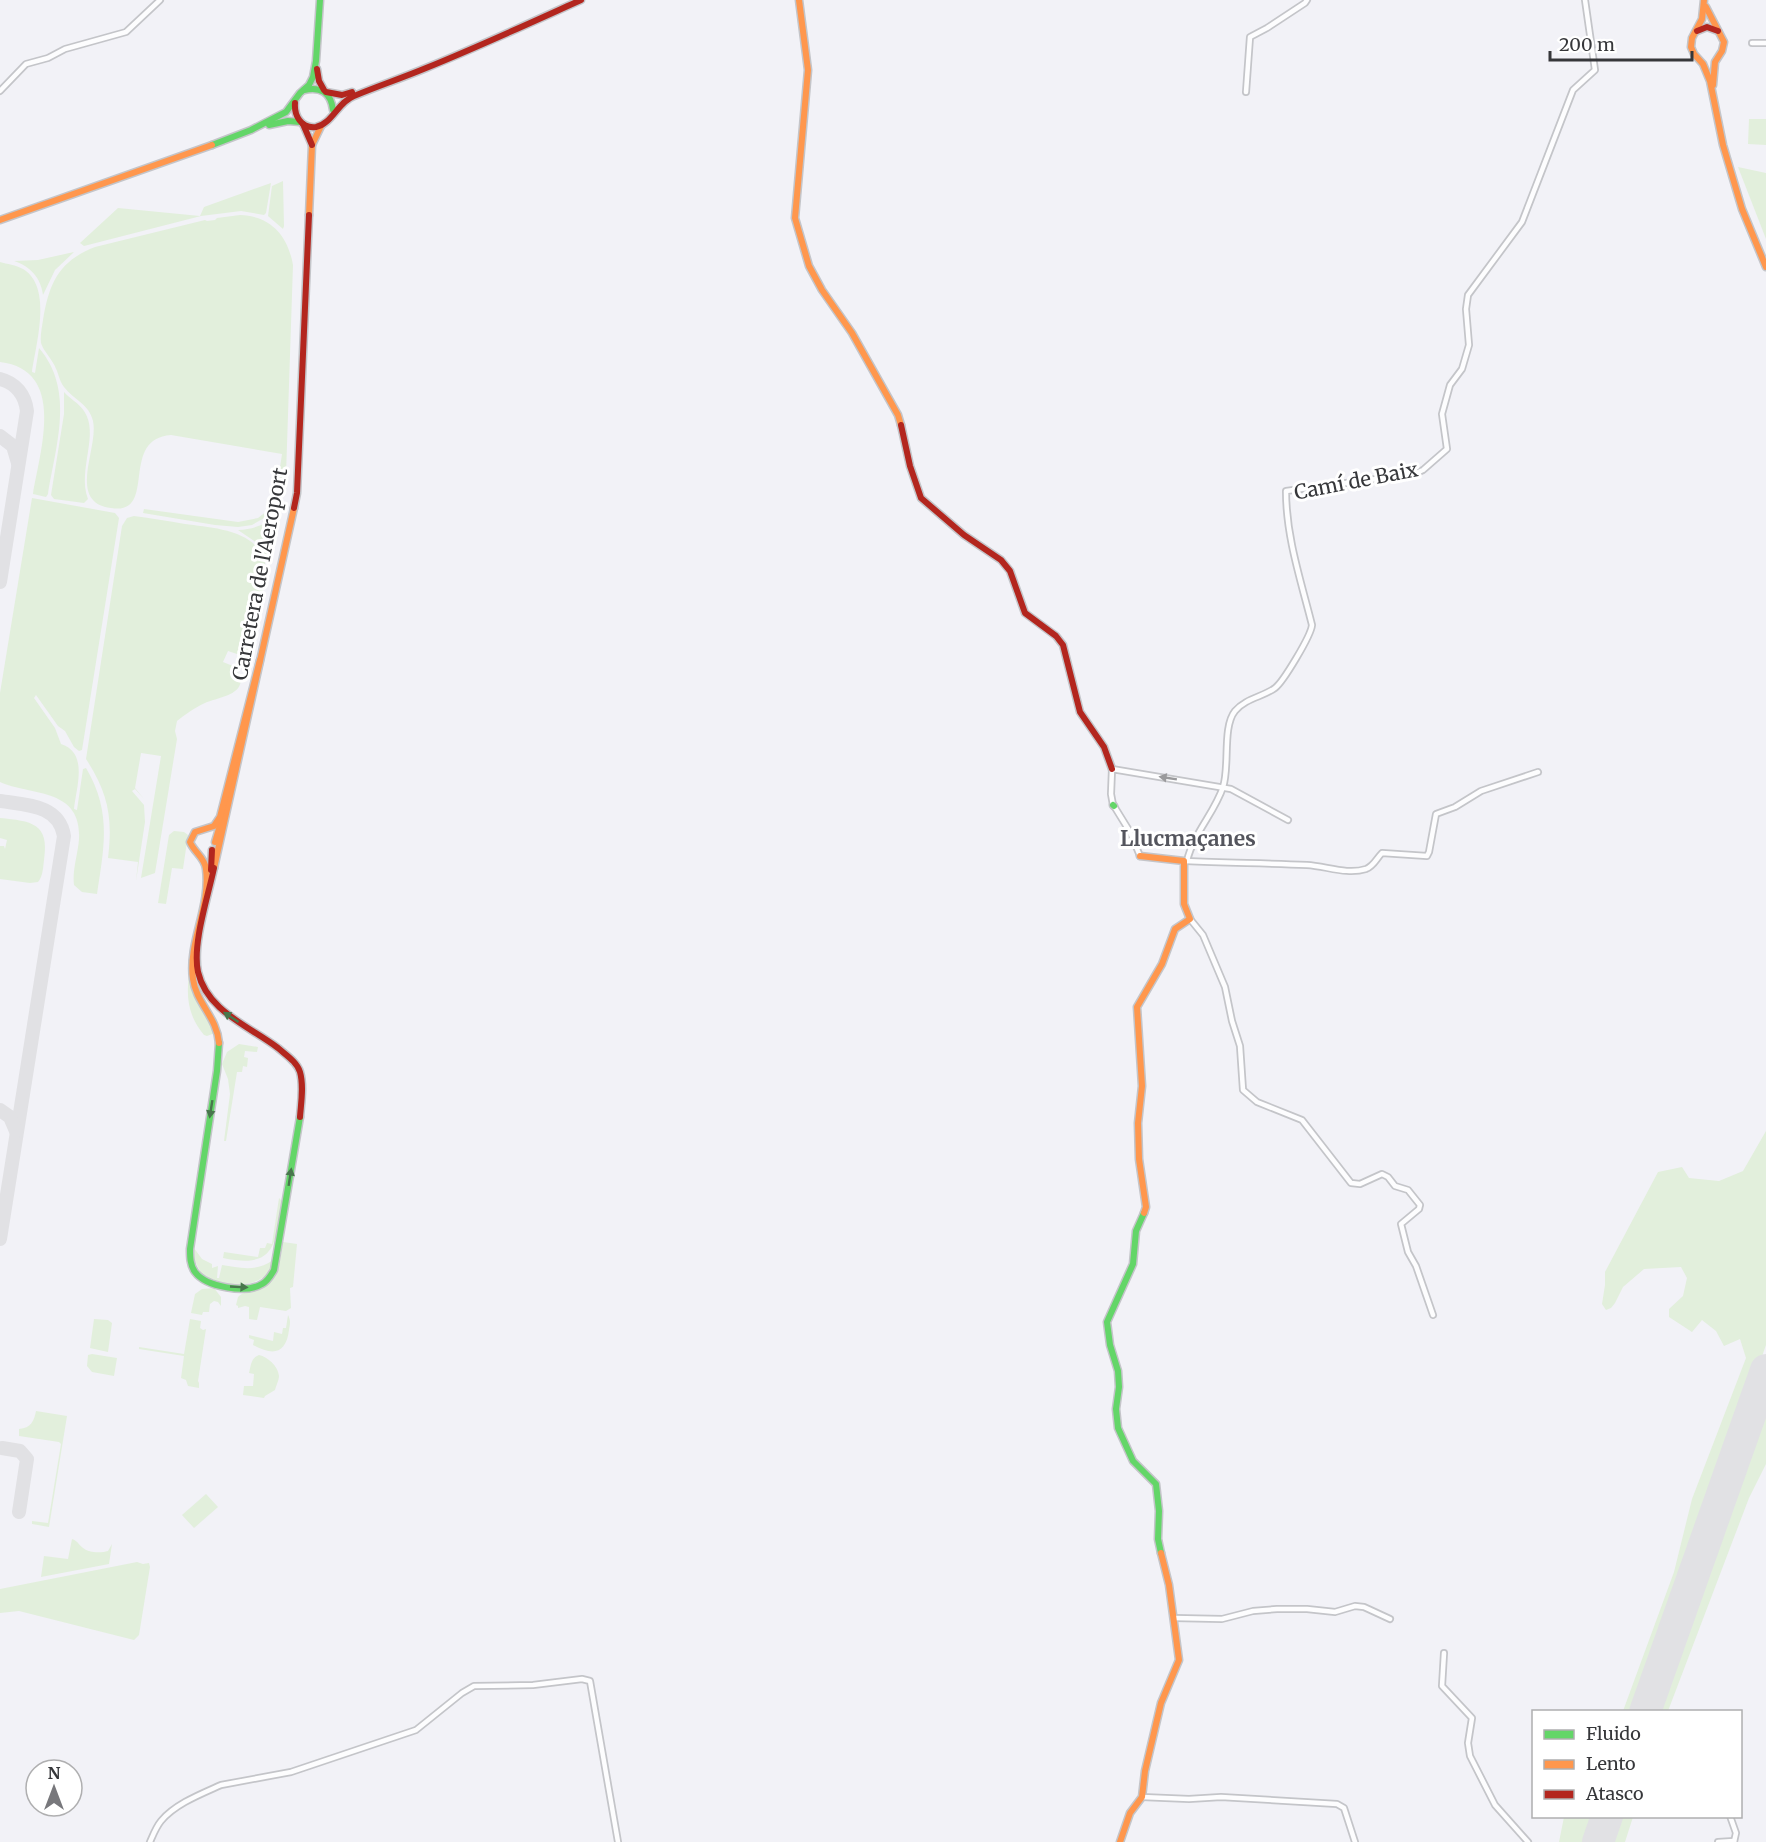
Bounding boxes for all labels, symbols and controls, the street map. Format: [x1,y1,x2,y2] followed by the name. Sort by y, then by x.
[1550,24,1692,62] scale bar
[1559,33,1615,56] text: 200 m
[1292,456,1420,505] street label: Camí de Baix
[227,465,292,682] street label: Carretera de l'Aeroport
[1158,773,1177,782] one-way arrow
[1120,825,1256,852] district label: Llucmaçanes
[223,1012,239,1023] one-way arrow
[207,1099,216,1118] one-way arrow
[285,1167,294,1186] one-way arrow
[229,1282,248,1292] one-way arrow
[1532,1710,1742,1818] legend
[1586,1722,1641,1745] text: Fluido
[1586,1752,1636,1775] text: Lento
[24,1758,84,1818] north arrow
[48,1763,61,1783] text: N
[1585,1782,1644,1805] text: Atasco

